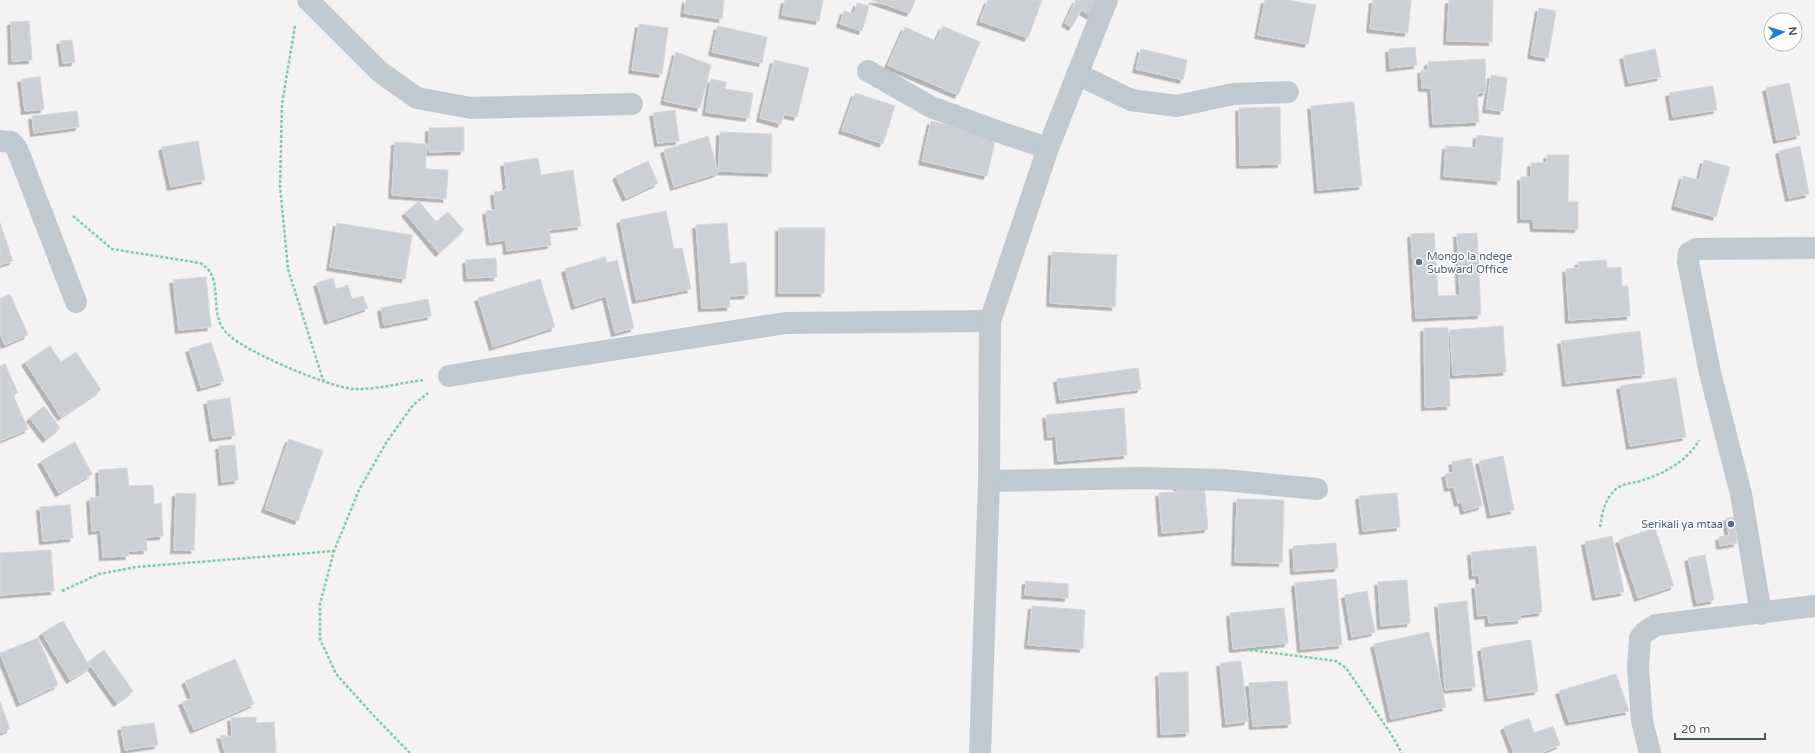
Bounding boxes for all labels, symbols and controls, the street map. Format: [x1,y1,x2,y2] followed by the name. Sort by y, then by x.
[1763,12,1803,52] north arrow
[1786,26,1799,36] text: N
[1427,250,1512,276] place label: Mongo la ndege Subward Office
[1414,257,1424,267] marker: Mongo la ndege Subward Office
[1641,518,1723,531] place label: Serikali ya mtaa
[1726,519,1736,529] marker: Serikali ya mtaa
[1675,715,1765,741] scale bar
[1681,722,1710,736] text: 20 m

